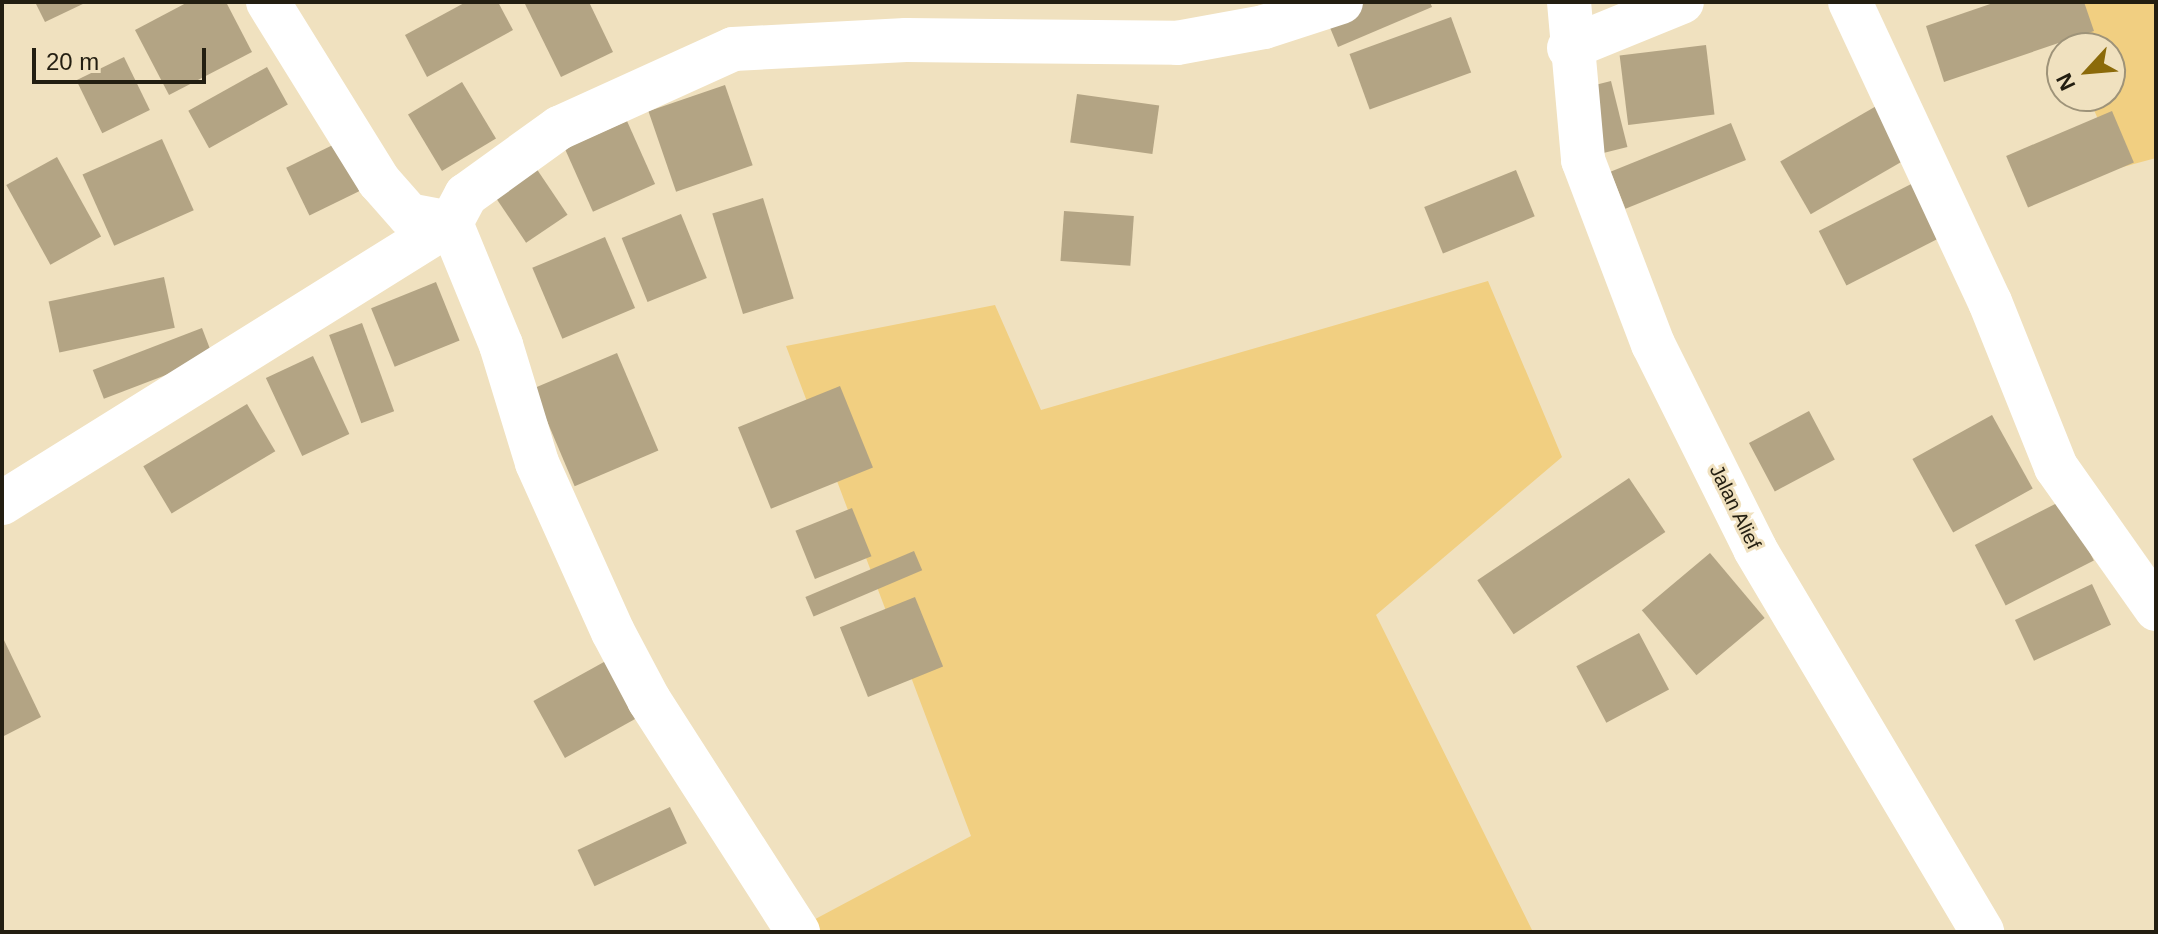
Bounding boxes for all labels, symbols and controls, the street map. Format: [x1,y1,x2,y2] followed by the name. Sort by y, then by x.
[36,32,210,82] scale bar
[2046,32,2126,112] north arrow
[46,48,99,75] text: 20 m
[2051,69,2080,94] text: N
[1704,460,1766,554] street label: Jalan Alief

